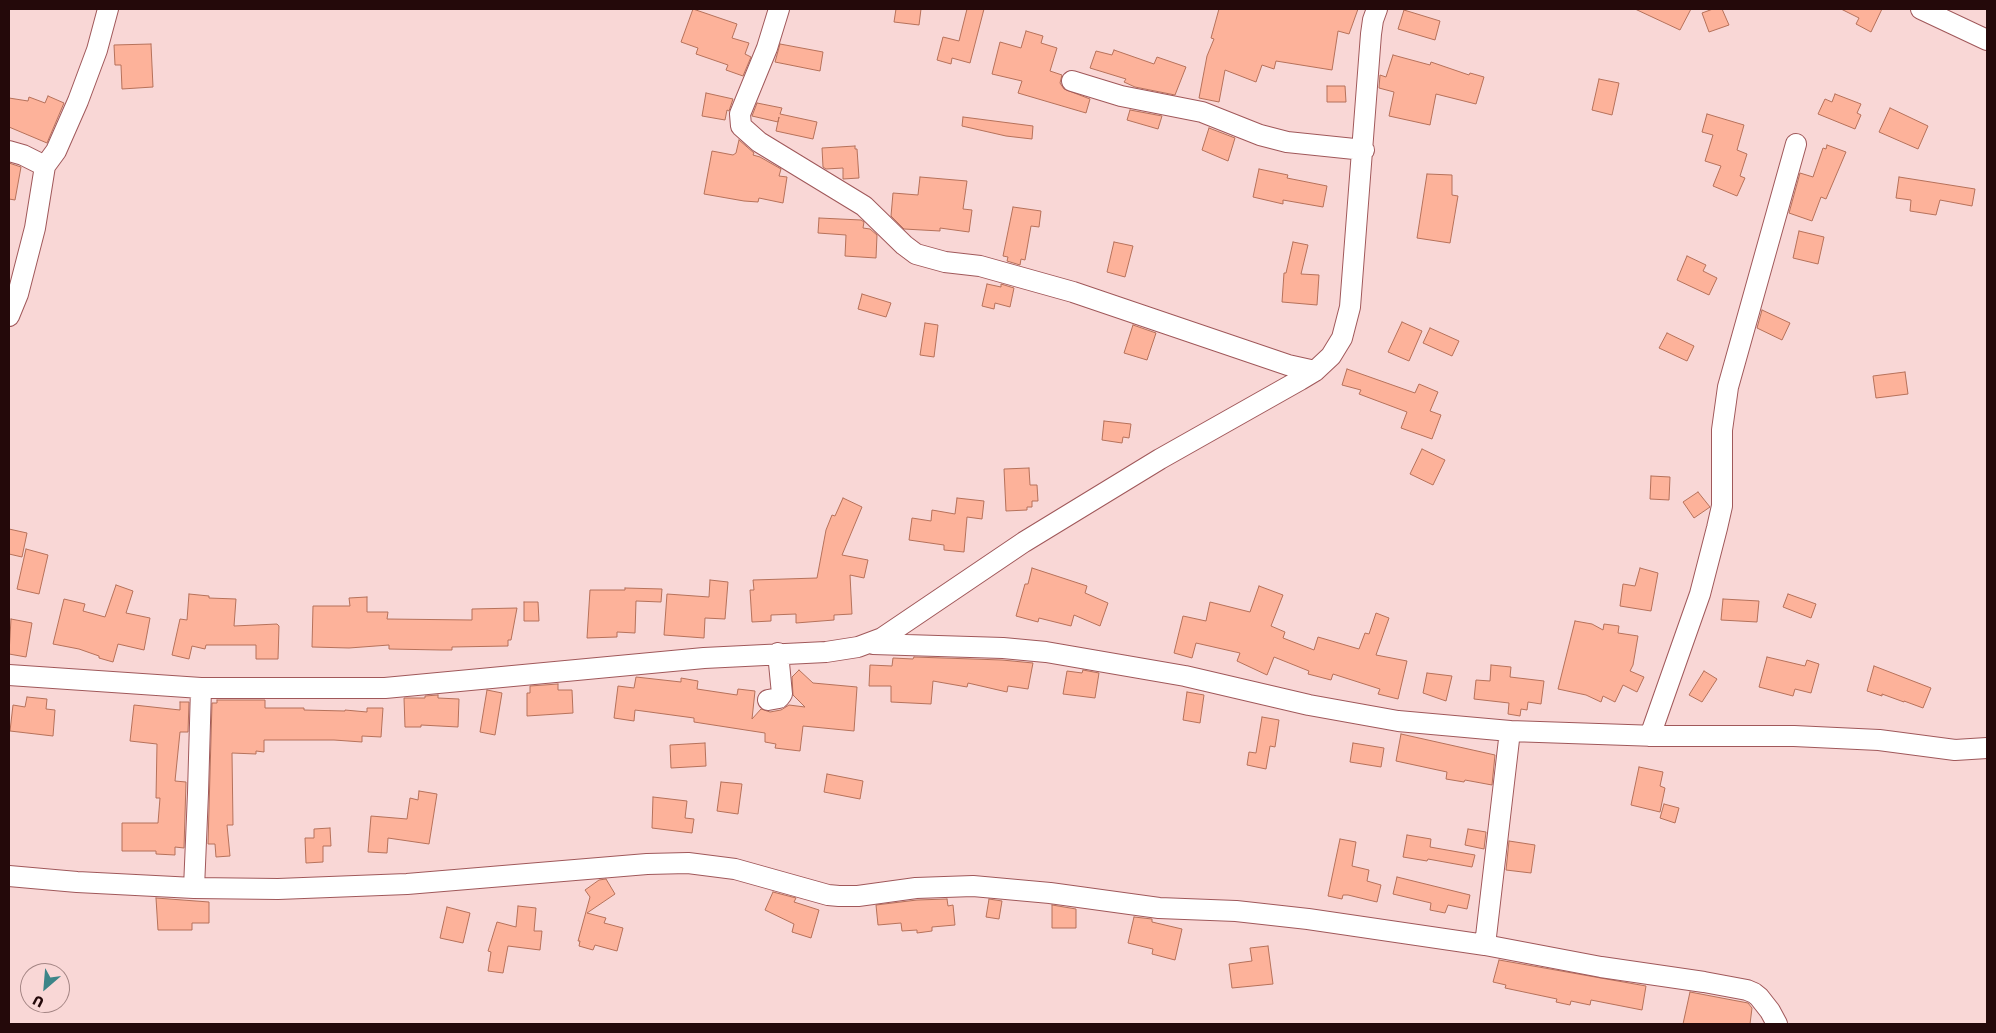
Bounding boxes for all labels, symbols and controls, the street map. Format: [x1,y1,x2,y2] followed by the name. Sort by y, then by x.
[20,963,70,1013] north arrow
[30,991,47,1011] text: U

